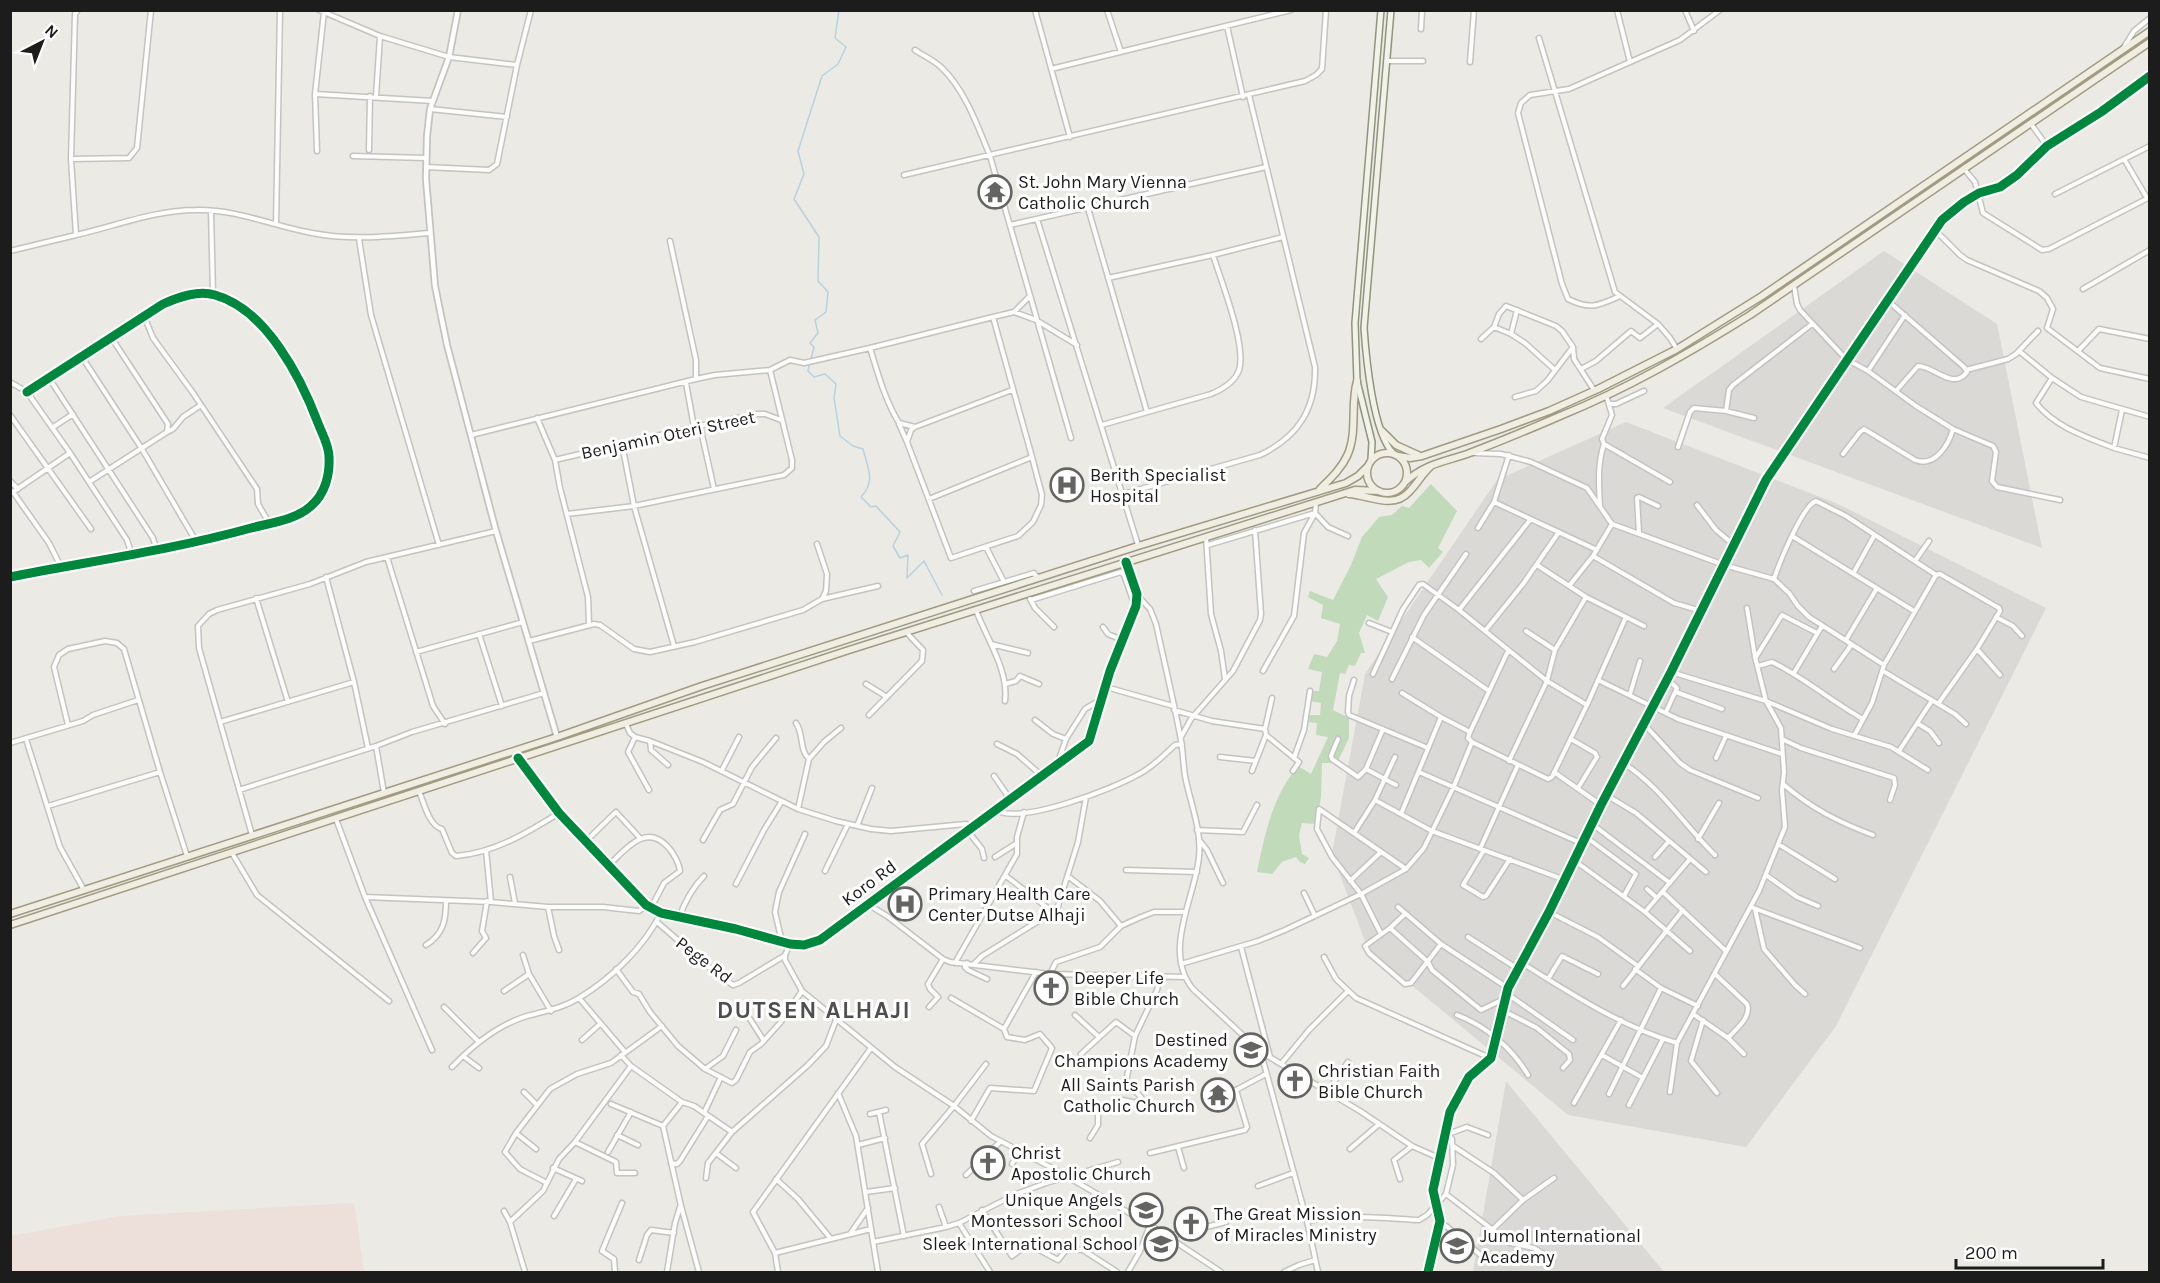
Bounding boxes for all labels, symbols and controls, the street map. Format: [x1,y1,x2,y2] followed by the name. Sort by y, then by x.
[12,12,72,72] north arrow
[41,20,62,42] text: N
[1018,171,1187,214] place label: St. John Mary Vienna Catholic Church
[977,174,1013,210] temple icon: St. John Mary Vienna Catholic Church
[579,406,757,464] street label: Benjamin Oteri Street
[1090,464,1226,507] place label: Berith Specialist Hospital
[1049,467,1085,503] hospital icon: Berith Specialist Hospital
[837,855,901,911] street label: Koro Rd
[928,883,1091,926] place label: Primary Health Care Center Dutse Alhaji
[887,886,923,922] hospital icon: Primary Health Care Center Dutse Alhaji
[672,932,736,988] street label: Pege Rd
[1074,967,1179,1010] place label: Deeper Life Bible Church
[1033,970,1069,1006] church icon: Deeper Life Bible Church
[717,996,911,1024] district label: DUTSEN ALHAJI
[1054,1029,1229,1072] place label: Destined Champions Academy
[1233,1032,1269,1068] school or university icon: Destined Champions Academy
[1318,1060,1440,1103] place label: Christian Faith Bible Church
[1277,1063,1313,1099] church icon: Christian Faith Bible Church
[1061,1074,1195,1117] place label: All Saints Parish Catholic Church
[1200,1077,1236,1113] temple icon: All Saints Parish Catholic Church
[1011,1142,1151,1185] place label: Christ Apostolic Church
[970,1145,1006,1181] church icon: Christ Apostolic Church
[970,1189,1123,1232] place label: Unique Angels Montessori School
[1128,1192,1164,1228] school or university icon: Unique Angels Montessori School
[1214,1203,1377,1246] place label: The Great Mission of Miracles Ministry
[1173,1206,1209,1242] church icon: The Great Mission of Miracles Ministry
[1480,1225,1641,1268] place label: Jumol International Academy
[1143,1226,1179,1262] school or university icon: Sleek International School
[1439,1228,1475,1264] school or university icon: Jumol International Academy
[1956,1232,2103,1270] scale bar
[922,1233,1138,1255] place label: Sleek International School
[1965,1242,2018,1264] text: 200 m

